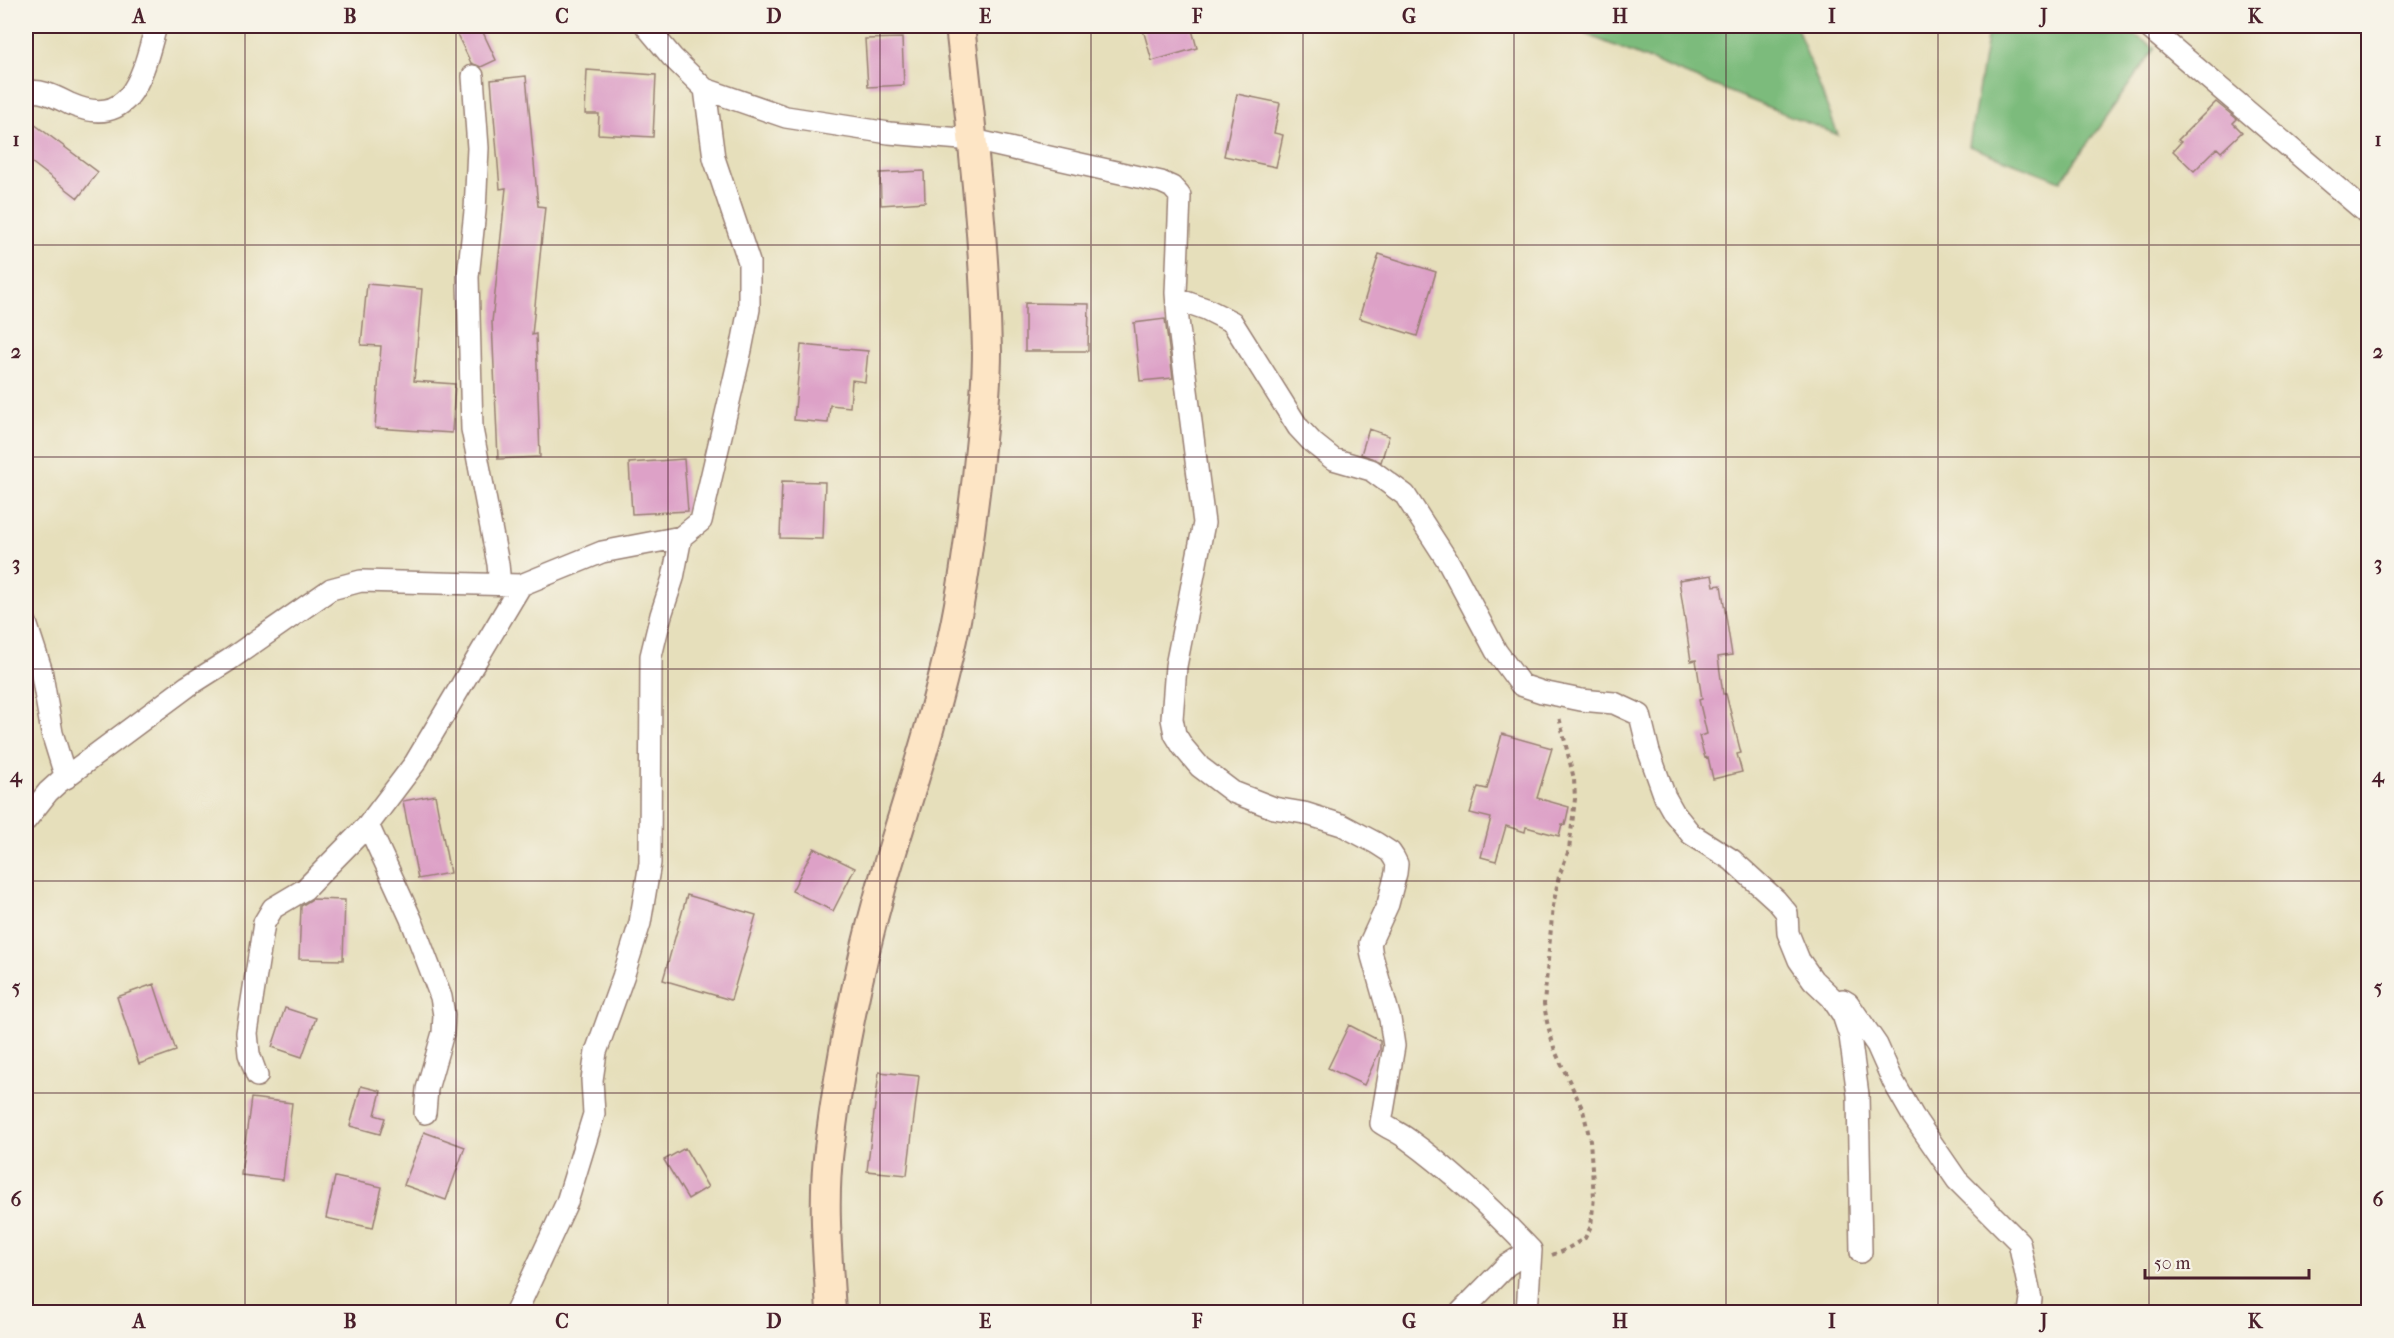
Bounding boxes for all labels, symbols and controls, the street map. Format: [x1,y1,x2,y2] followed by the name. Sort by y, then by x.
[131,5,147,28] text: A
[343,5,357,28] text: B
[555,5,569,28] text: C
[766,5,782,28] text: D
[979,5,991,28] text: E
[1191,5,1203,28] text: F
[1402,5,1416,28] text: G
[1612,5,1628,28] text: H
[1828,5,1836,28] text: I
[2038,5,2048,28] text: J
[2248,5,2264,28] text: K
[12,128,20,151] text: 1
[2374,128,2382,151] text: 1
[11,340,21,363] text: 2
[2373,340,2383,363] text: 2
[12,552,20,575] text: 3
[2374,552,2382,575] text: 3
[9,764,23,788] text: 4
[2371,764,2385,788] text: 4
[12,976,21,999] text: 5
[2374,976,2383,999] text: 5
[11,1188,23,1211] text: 6
[2373,1188,2385,1211] text: 6
[2145,1242,2308,1280] scale bar
[2154,1253,2191,1274] text: 50 m
[131,1310,147,1333] text: A
[343,1310,357,1333] text: B
[555,1310,569,1333] text: C
[766,1310,782,1333] text: D
[979,1310,991,1333] text: E
[1191,1310,1203,1333] text: F
[1402,1310,1416,1333] text: G
[1612,1310,1628,1333] text: H
[1828,1310,1836,1333] text: I
[2038,1310,2048,1333] text: J
[2248,1310,2264,1333] text: K

